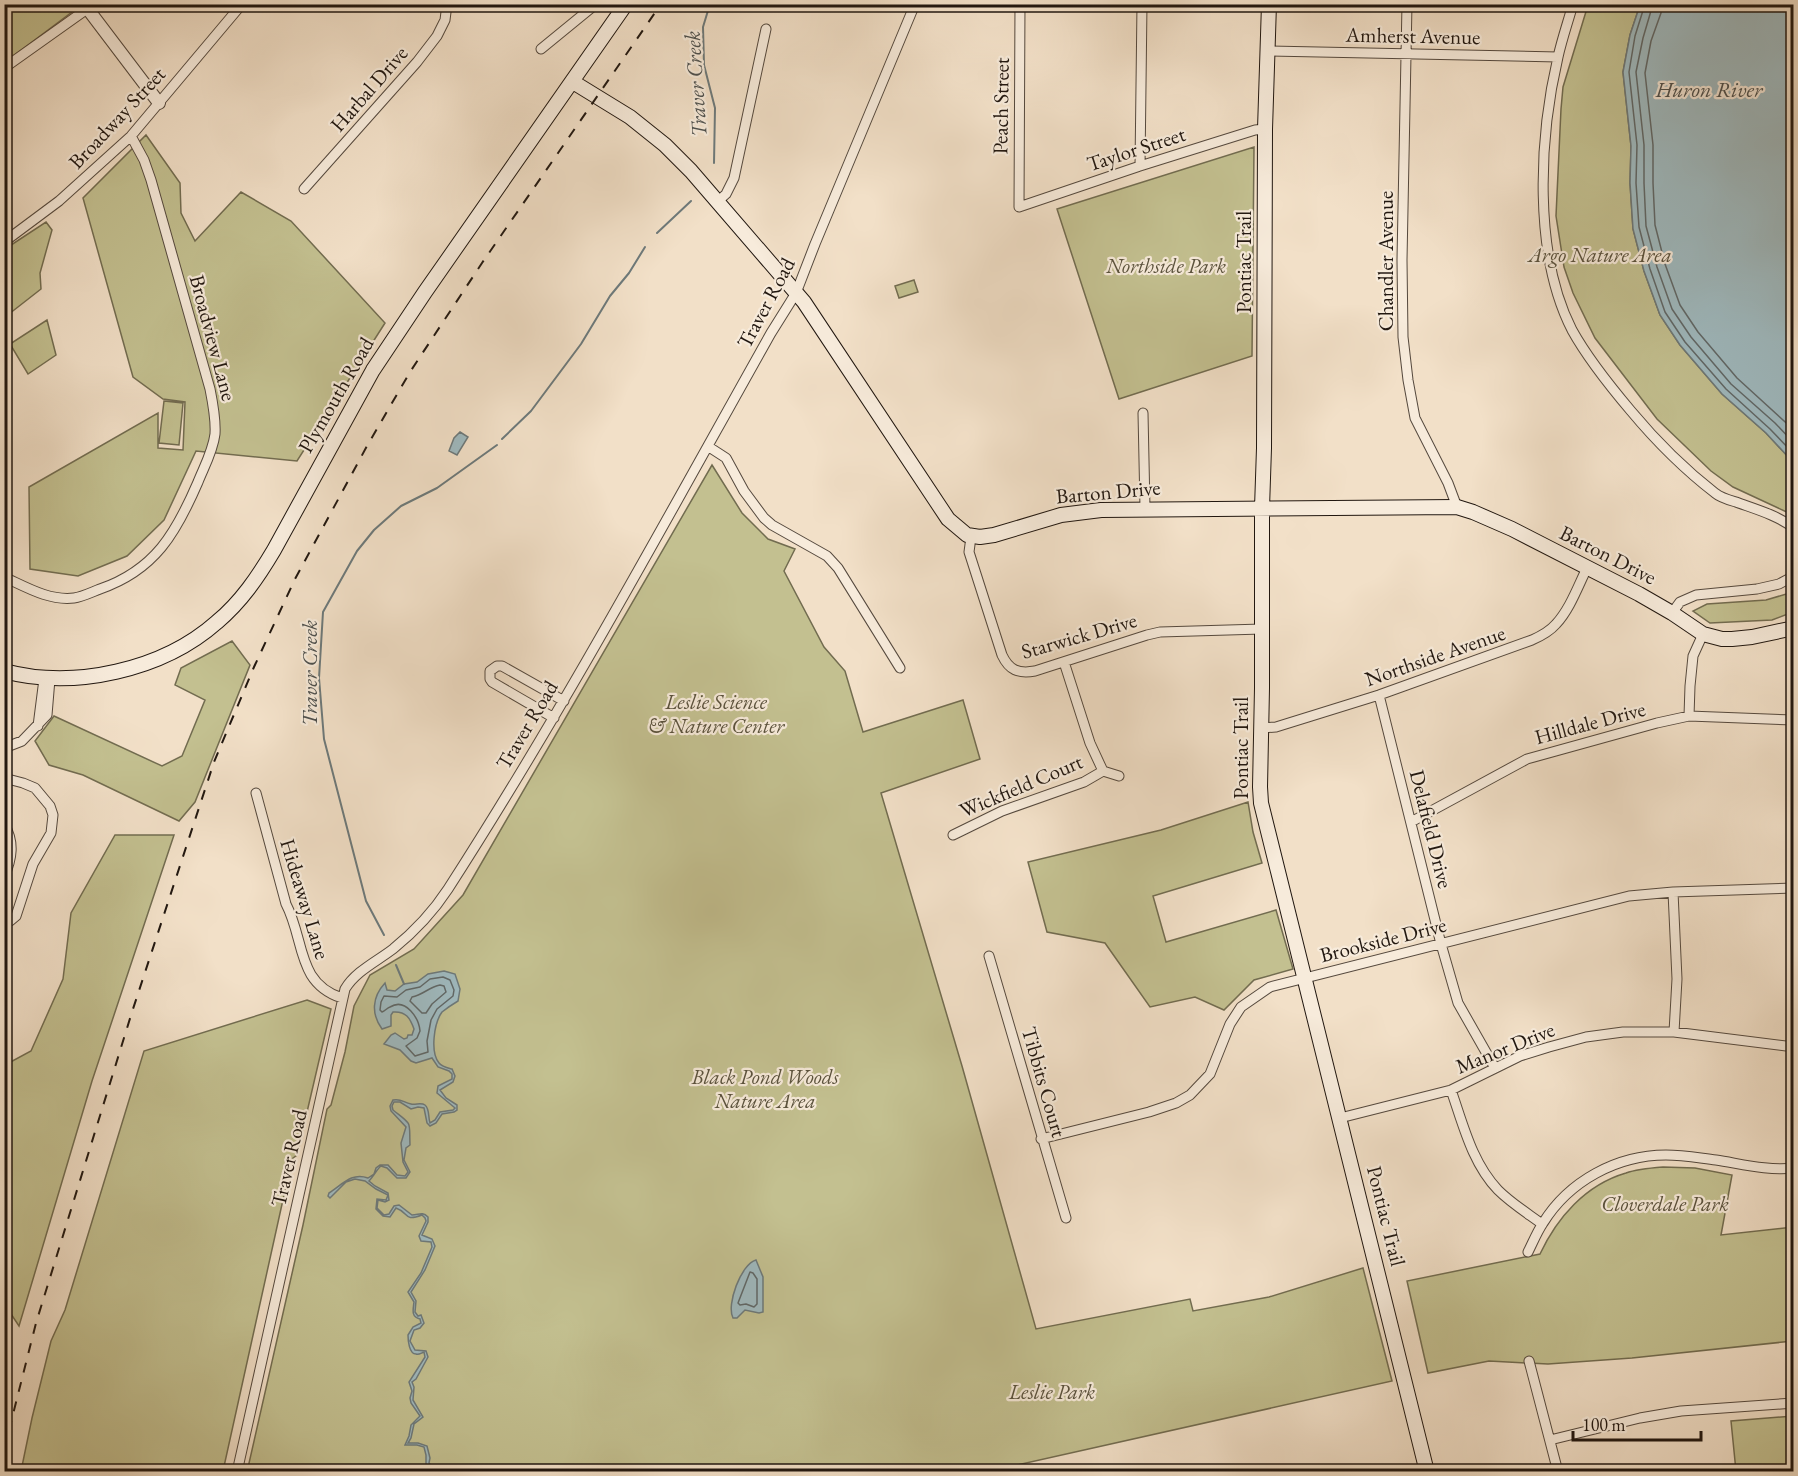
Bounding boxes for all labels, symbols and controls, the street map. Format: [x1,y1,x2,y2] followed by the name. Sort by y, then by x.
[1344,21,1481,50] street label: Amherst Avenue
[677,30,714,138] water label: Traver Creek
[324,40,413,137] street label: Harbal Drive
[986,57,1015,155] street label: Peach Street
[62,61,171,174] street label: Broadway Street
[1655,75,1764,104] water label: Huron River
[1083,120,1189,177] street label: Taylor Street
[1372,191,1399,331] street label: Chandler Avenue
[1230,211,1257,313] street label: Pontiac Trail
[1526,241,1672,268] park label: Argo Nature Area
[730,252,801,353] street label: Traver Road
[1105,252,1227,279] park label: Northside Park
[184,272,243,404] street label: Broadview Lane
[292,332,380,457] street label: Plymouth Road
[1055,473,1161,510] street label: Barton Drive
[1555,519,1661,590] street label: Barton Drive
[1018,606,1140,665] street label: Starwick Drive
[1361,619,1509,692] street label: Northside Avenue
[295,620,324,726] water label: Traver Creek
[490,675,564,774] street label: Traver Road
[648,688,785,739] park label: Leslie Science & Nature Center
[1532,695,1648,750] street label: Hilldale Drive
[1227,697,1254,799] street label: Pontiac Trail
[955,747,1087,824] street label: Wickfield Court
[1404,767,1459,891] street label: Delafield Drive
[274,835,337,962] street label: Hideaway Lane
[1317,911,1449,968] street label: Brookside Drive
[1451,1015,1558,1080] street label: Manor Drive
[1016,1024,1073,1141] street label: Tibbits Court
[691,1063,839,1114] park label: Black Pond Woods Nature Area
[264,1106,313,1209] street label: Traver Road
[1361,1163,1412,1269] street label: Pontiac Trail
[1601,1190,1729,1217] park label: Cloverdale Park
[1008,1378,1096,1405] park label: Leslie Park
[1573,1404,1700,1442] scale bar
[1582,1413,1626,1436] text: 100 m

